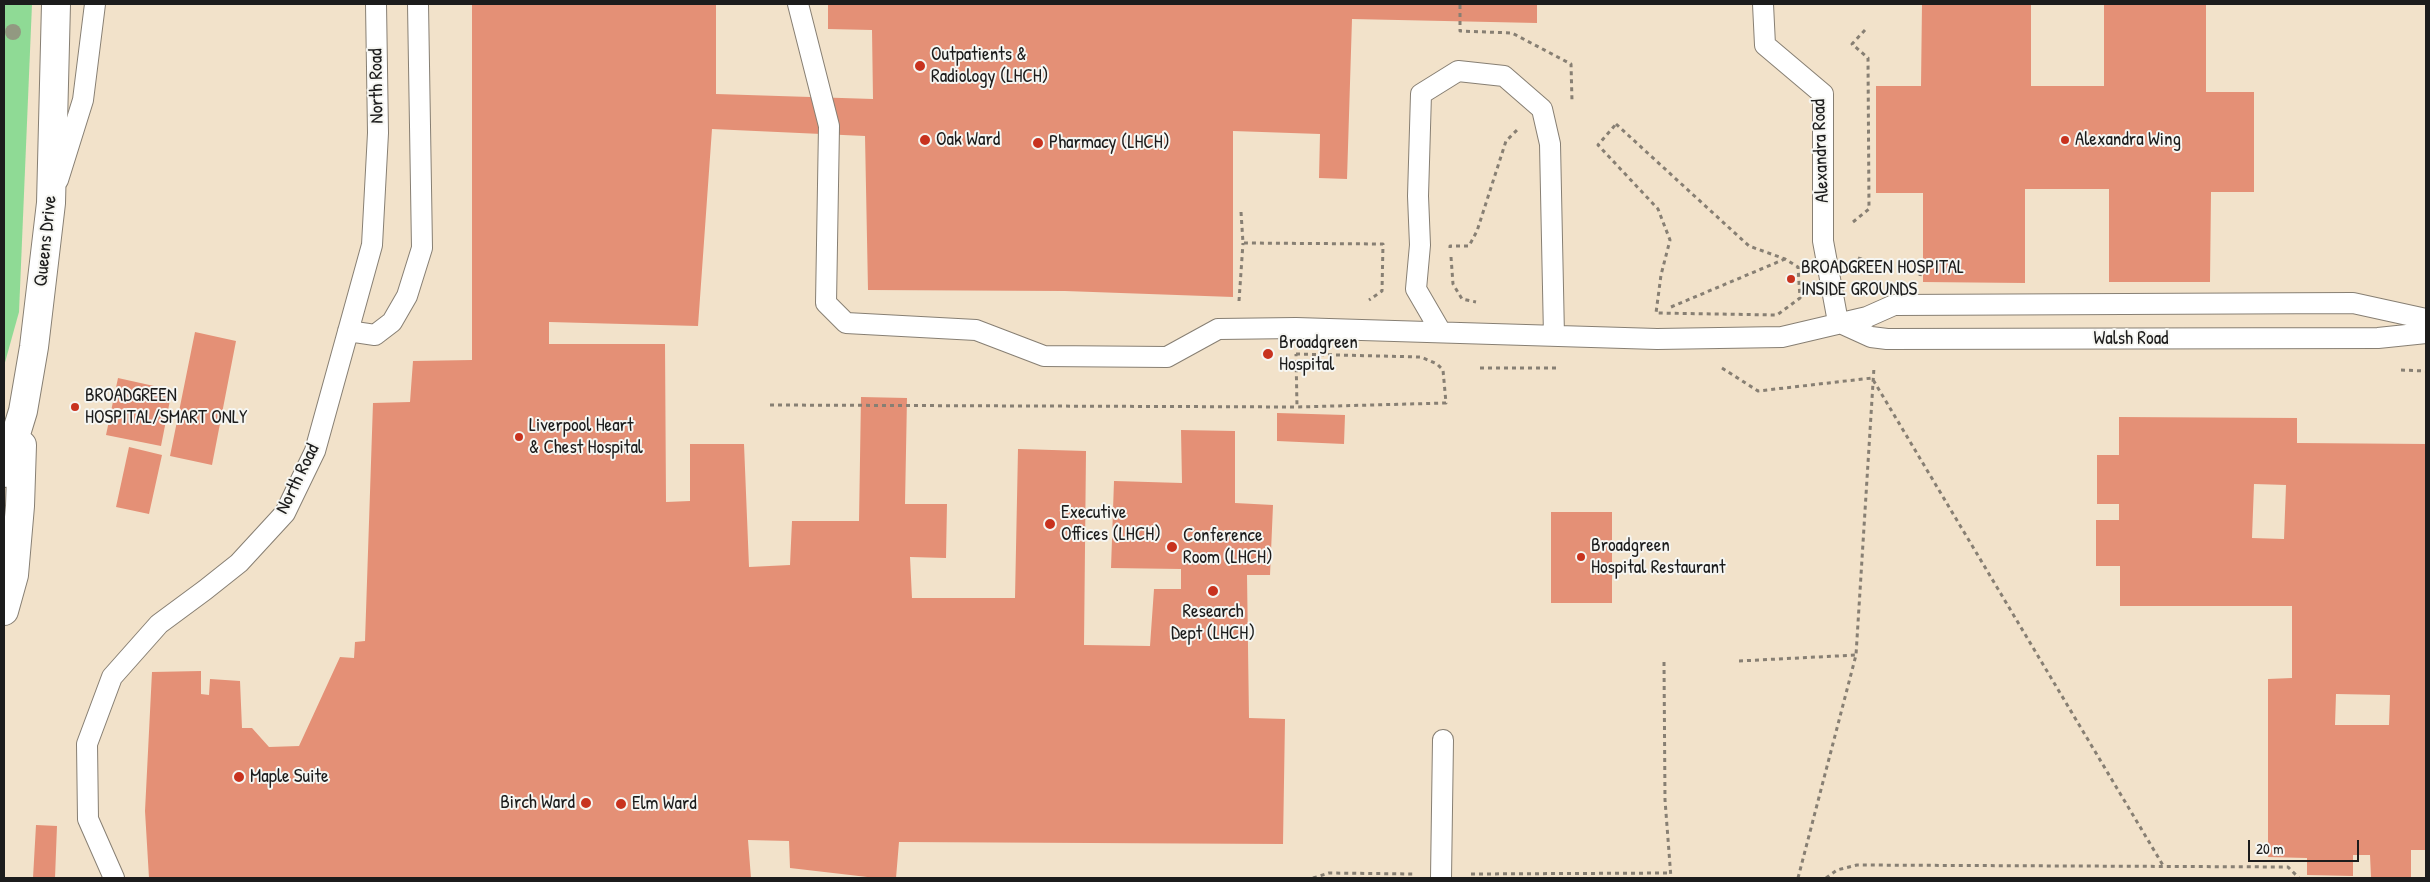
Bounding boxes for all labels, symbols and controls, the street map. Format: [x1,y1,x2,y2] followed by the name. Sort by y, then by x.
[931,44,1048,88] place label: Outpatients & Radiology (LHCH)
[365,48,389,124] street label: North Road
[913,59,927,73] marker: Outpatients & Radiology (LHCH)
[1808,99,1834,203] street label: Alexandra Road
[936,129,1000,151] place label: Oak Ward
[2075,129,2181,151] place label: Alexandra Wing
[1049,132,1170,154] place label: Pharmacy (LHCH)
[918,133,932,147] marker: Oak Ward
[2059,134,2071,146] marker: Alexandra Wing
[1031,136,1045,150] marker: Pharmacy (LHCH)
[30,194,62,288] street label: Queens Drive
[1801,257,1964,301] place label: BROADGREEN HOSPITAL INSIDE GROUNDS
[1785,273,1797,285] marker: BROADGREEN HOSPITAL INSIDE GROUNDS
[2093,328,2169,350] street label: Walsh Road
[1279,332,1358,376] place label: Broadgreen Hospital
[1261,347,1275,361] marker: Broadgreen Hospital
[85,385,247,429] place label: BROADGREEN HOSPITAL/SMART ONLY
[69,401,81,413] marker: BROADGREEN HOSPITAL/SMART ONLY
[529,415,643,459] place label: Liverpool Heart & Chest Hospital
[513,431,525,443] marker: Liverpool Heart & Chest Hospital
[271,440,325,518] street label: North Road
[1061,502,1161,546] place label: Executive Offices (LHCH)
[1043,517,1057,531] marker: Executive Offices (LHCH)
[1183,525,1273,569] place label: Conference Room (LHCH)
[1591,535,1726,579] place label: Broadgreen Hospital Restaurant
[1165,540,1179,554] marker: Conference Room (LHCH)
[1575,551,1587,563] marker: Broadgreen Hospital Restaurant
[1206,584,1220,598] marker: Research Dept (LHCH)
[1171,601,1255,645] place label: Research Dept (LHCH)
[250,766,329,788] place label: Maple Suite
[232,770,246,784] marker: Maple Suite
[500,792,575,814] place label: Birch Ward
[632,793,697,815] place label: Elm Ward
[579,796,593,810] marker: Birch Ward
[614,797,628,811] marker: Elm Ward
[2250,830,2361,862] scale bar
[2256,838,2283,859] text: 20 m

